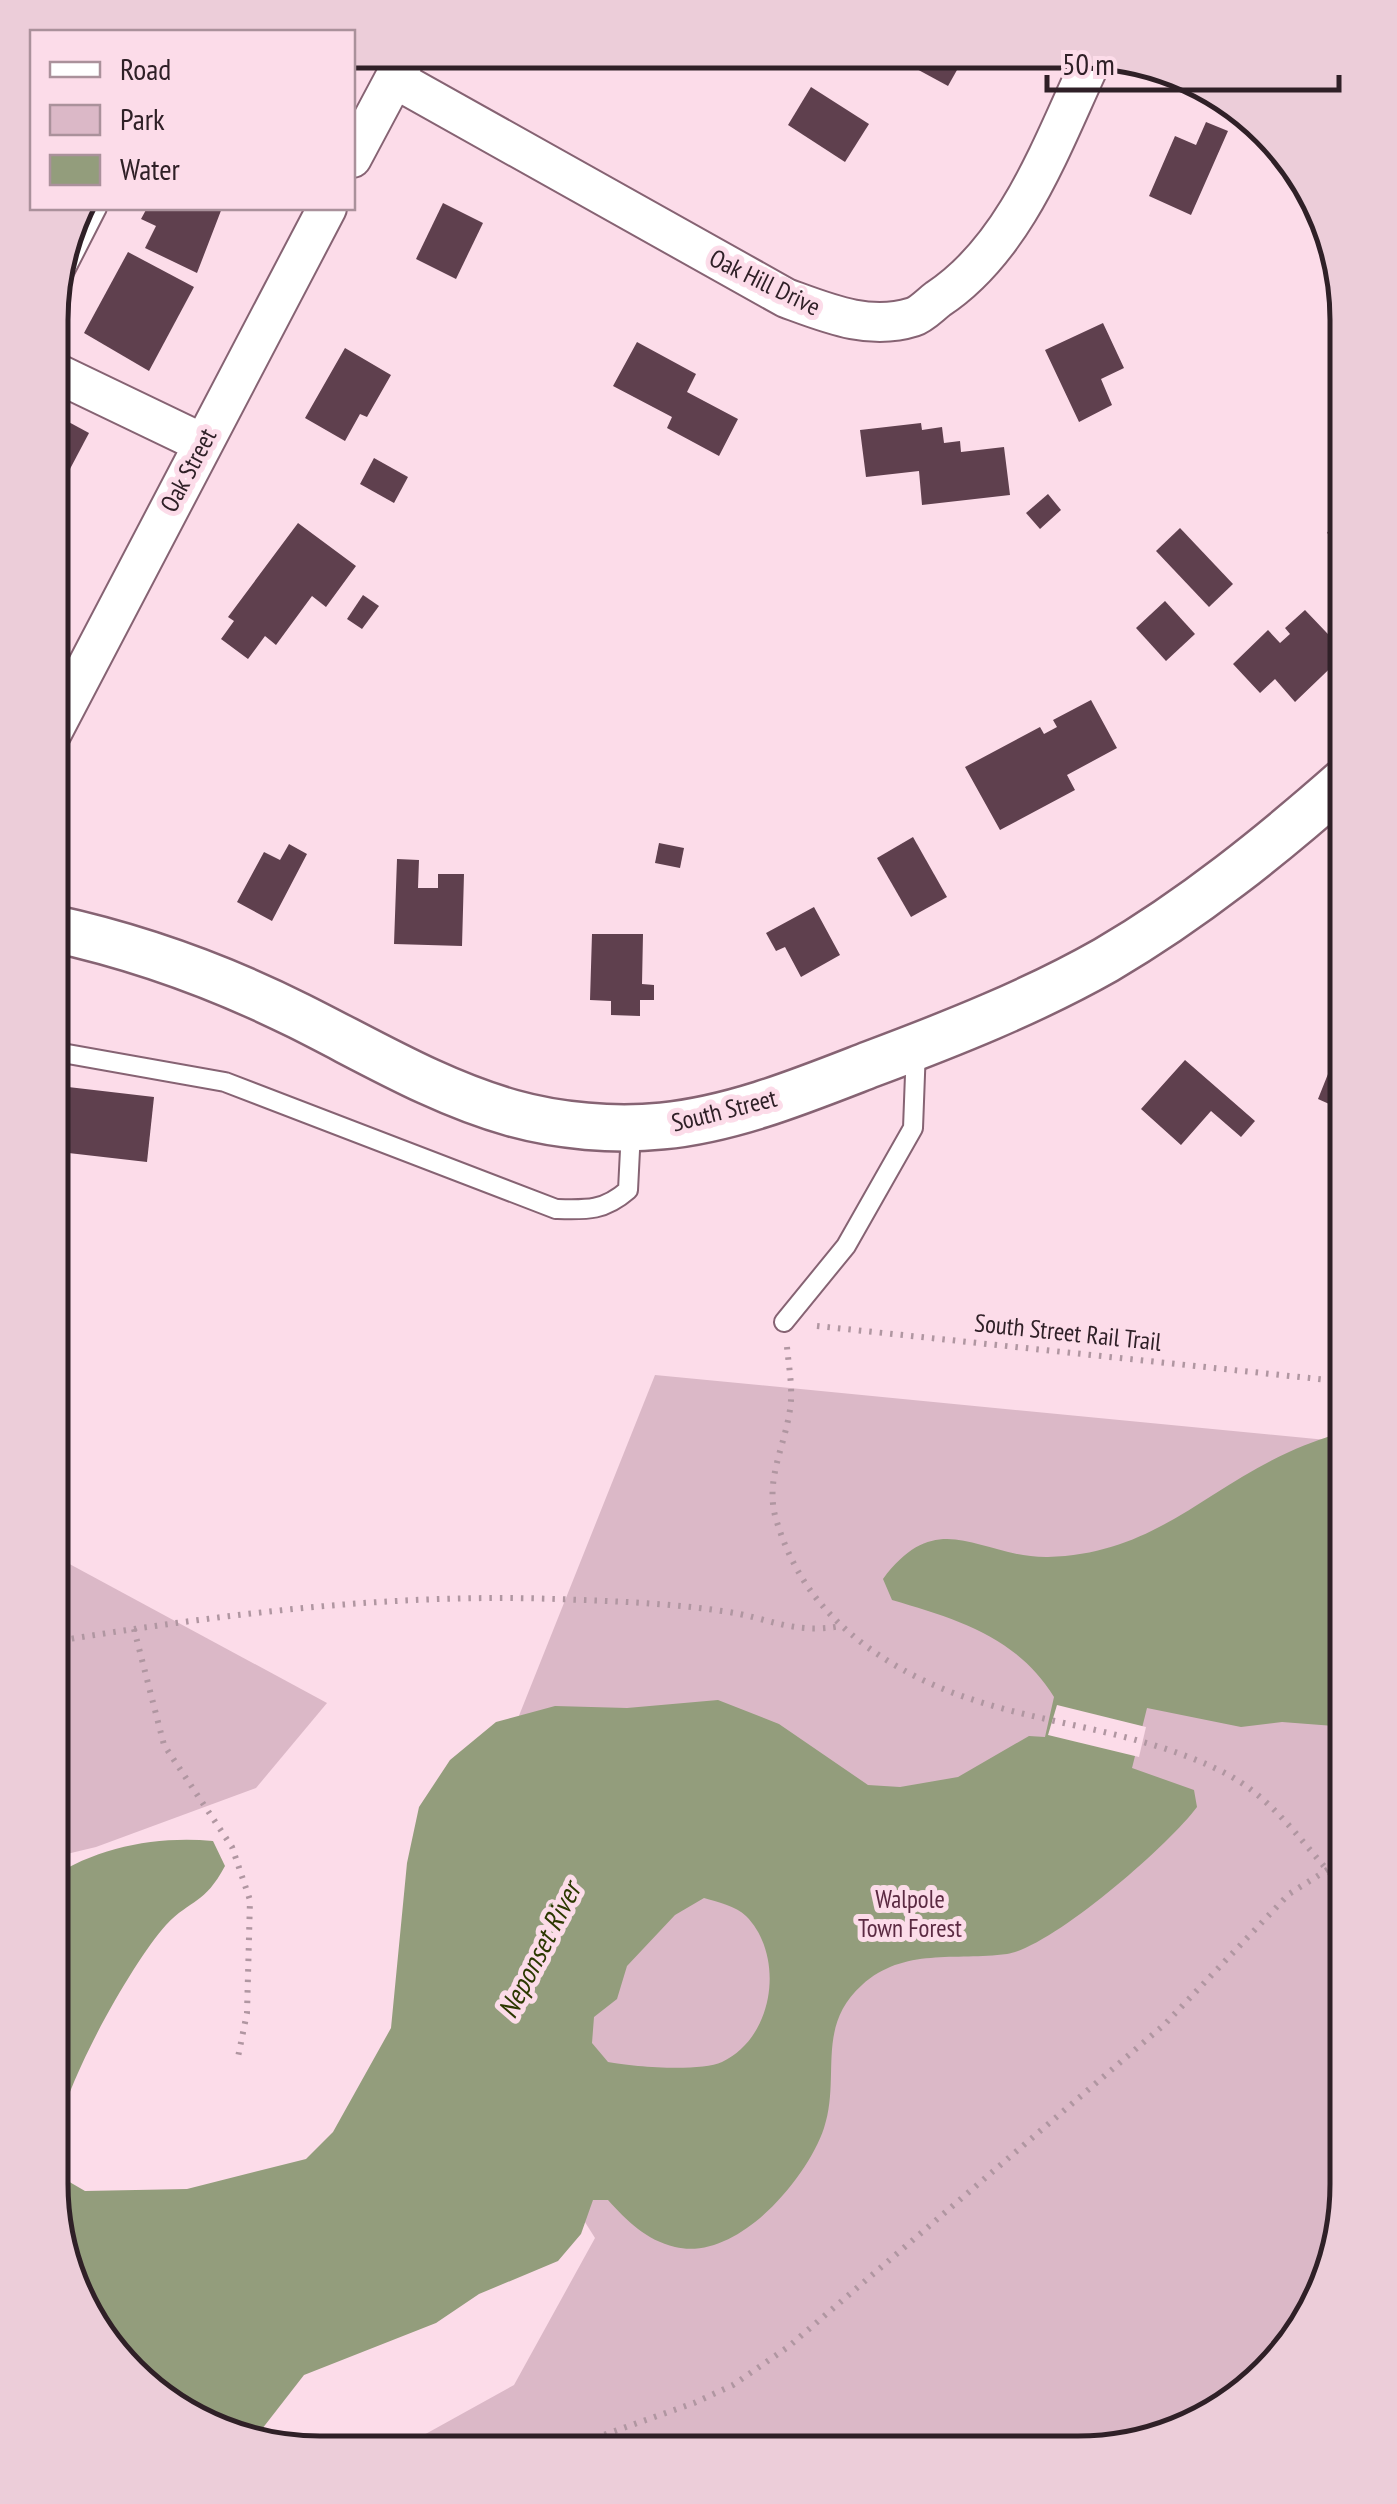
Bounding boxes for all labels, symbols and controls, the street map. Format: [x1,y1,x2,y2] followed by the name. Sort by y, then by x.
[30,30,355,210] legend
[1047,30,1340,92] scale bar
[1062,44,1115,83] text: 50 m
[120,49,171,88] text: Road
[120,99,165,138] text: Park
[120,149,181,188] text: Water
[704,241,826,323] street label: Oak Hill Drive
[153,423,223,517] street label: Oak Street
[668,1081,780,1139] street label: South Street
[973,1306,1163,1358] street label: South Street Rail Trail
[489,1872,590,2024] water label: Neponset River
[858,1883,962,1944] park label: Walpole Town Forest

